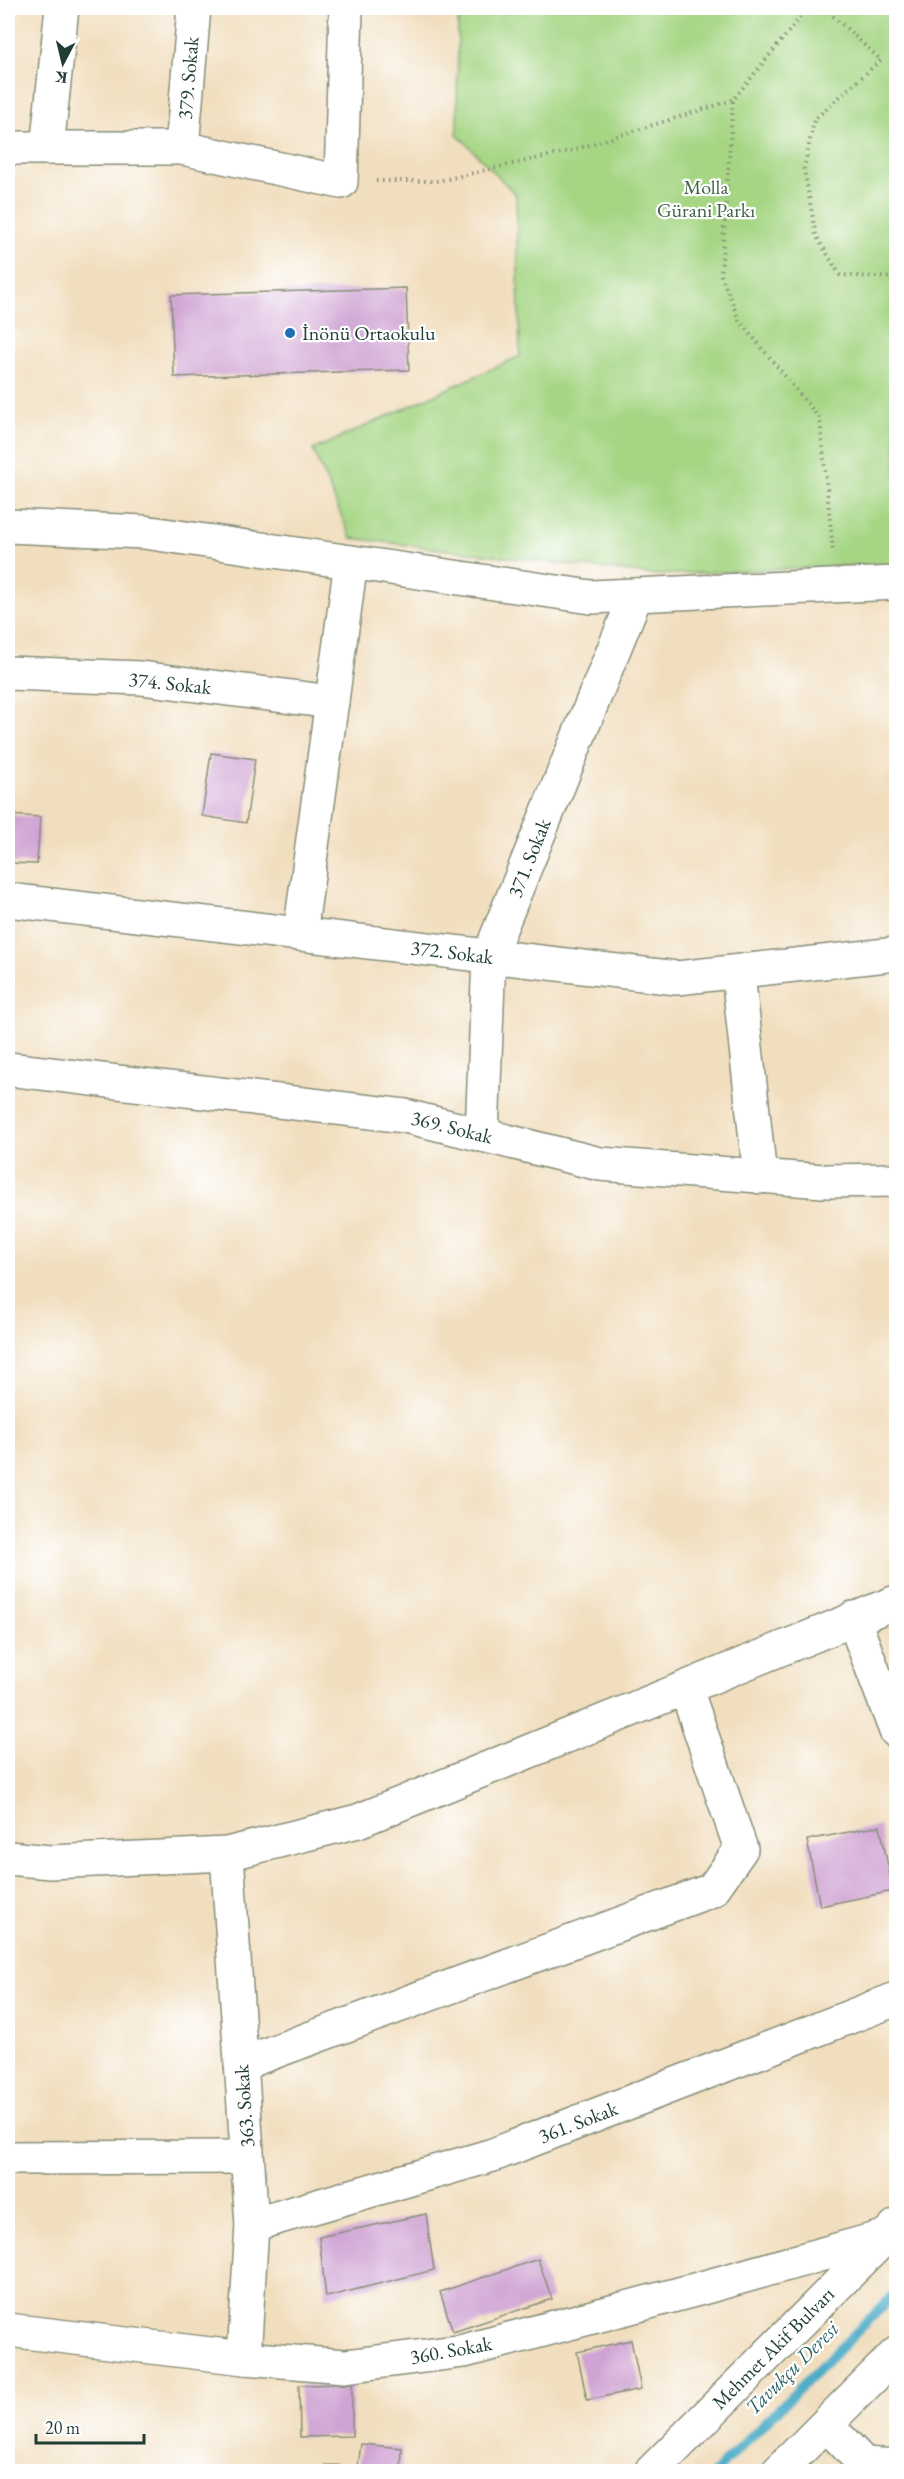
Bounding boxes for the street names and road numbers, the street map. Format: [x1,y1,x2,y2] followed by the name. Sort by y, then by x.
[171,35,205,120] street label: 379. Sokak
[127,666,213,700] street label: 374. Sokak
[501,814,557,901] street label: 371. Sokak
[409,934,495,970] street label: 372. Sokak
[409,1104,496,1150] street label: 369. Sokak
[228,2063,260,2148] street label: 363. Sokak
[535,2095,622,2149] street label: 361. Sokak
[706,2281,840,2415] street label: Mehmet Akif Bulvarı
[408,2330,495,2370] street label: 360. Sokak

